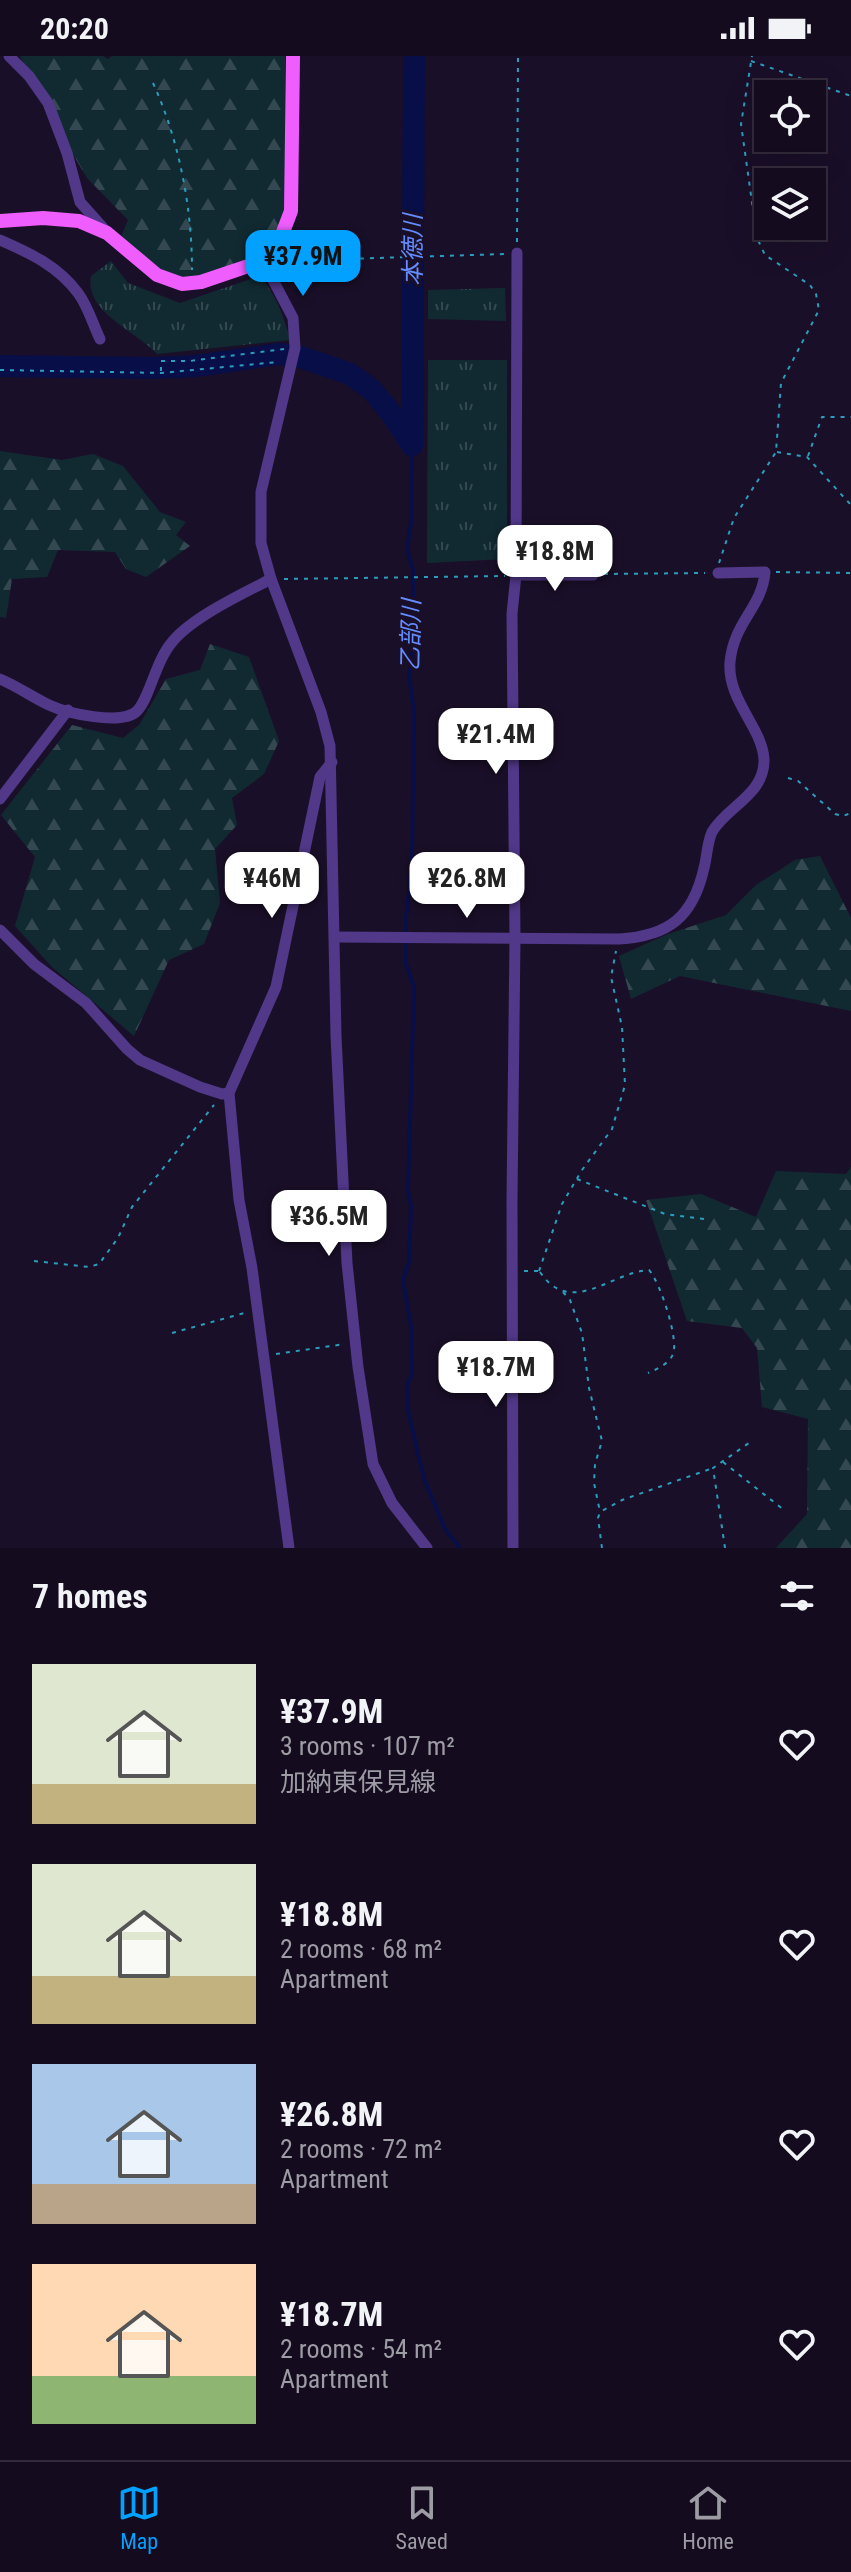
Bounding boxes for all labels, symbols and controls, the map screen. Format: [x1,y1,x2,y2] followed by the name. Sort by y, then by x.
[40,11,109,46] text: 20:20
[754,80,826,240] map controls
[754,80,826,152] button: locate
[754,168,826,240] button: layers
[399,211,427,286] water label: 本徳川
[238,230,368,298] pin: ¥37.9M
[263,241,343,271] text: ¥37.9M
[490,525,620,593] pin: ¥18.8M
[515,536,595,566] text: ¥18.8M
[396,596,426,671] water label: 乙部川
[431,708,561,776] pin: ¥21.4M
[456,719,536,749] text: ¥21.4M
[225,852,319,920] pin: ¥46M
[402,852,532,920] pin: ¥26.8M
[243,863,301,893] text: ¥46M
[427,863,507,893] text: ¥26.8M
[264,1190,394,1258] pin: ¥36.5M
[289,1201,369,1231] text: ¥36.5M
[431,1341,561,1409] pin: ¥18.7M
[456,1352,536,1382] text: ¥18.7M
[775,1574,819,1618] icon: filters
[32,1576,148,1616] text: 7 homes
[280,1691,383,1731] text: ¥37.9M
[96,1696,192,1792] icon: home
[775,1722,819,1766] icon: heart
[280,1731,455,1761] text: 3 rooms · 107 m²
[280,1767,436,1797] text: 加納東保見線
[280,1894,383,1934] text: ¥18.8M
[96,1896,192,1992] icon: home
[775,1922,819,1966] icon: heart
[280,1934,442,1964] text: 2 rooms · 68 m²
[280,1964,389,1994] text: Apartment
[280,2094,383,2134] text: ¥26.8M
[96,2096,192,2192] icon: home
[775,2122,819,2166] icon: heart
[280,2134,442,2164] text: 2 rooms · 72 m²
[280,2164,389,2194] text: Apartment
[280,2294,383,2334] text: ¥18.7M
[96,2296,192,2392] icon: home
[775,2322,819,2366] icon: heart
[280,2334,442,2364] text: 2 rooms · 54 m²
[280,2364,389,2394] text: Apartment
[117,2481,161,2554] tab: Map
[396,2481,448,2554] tab: Saved
[682,2481,734,2554] tab: Home

